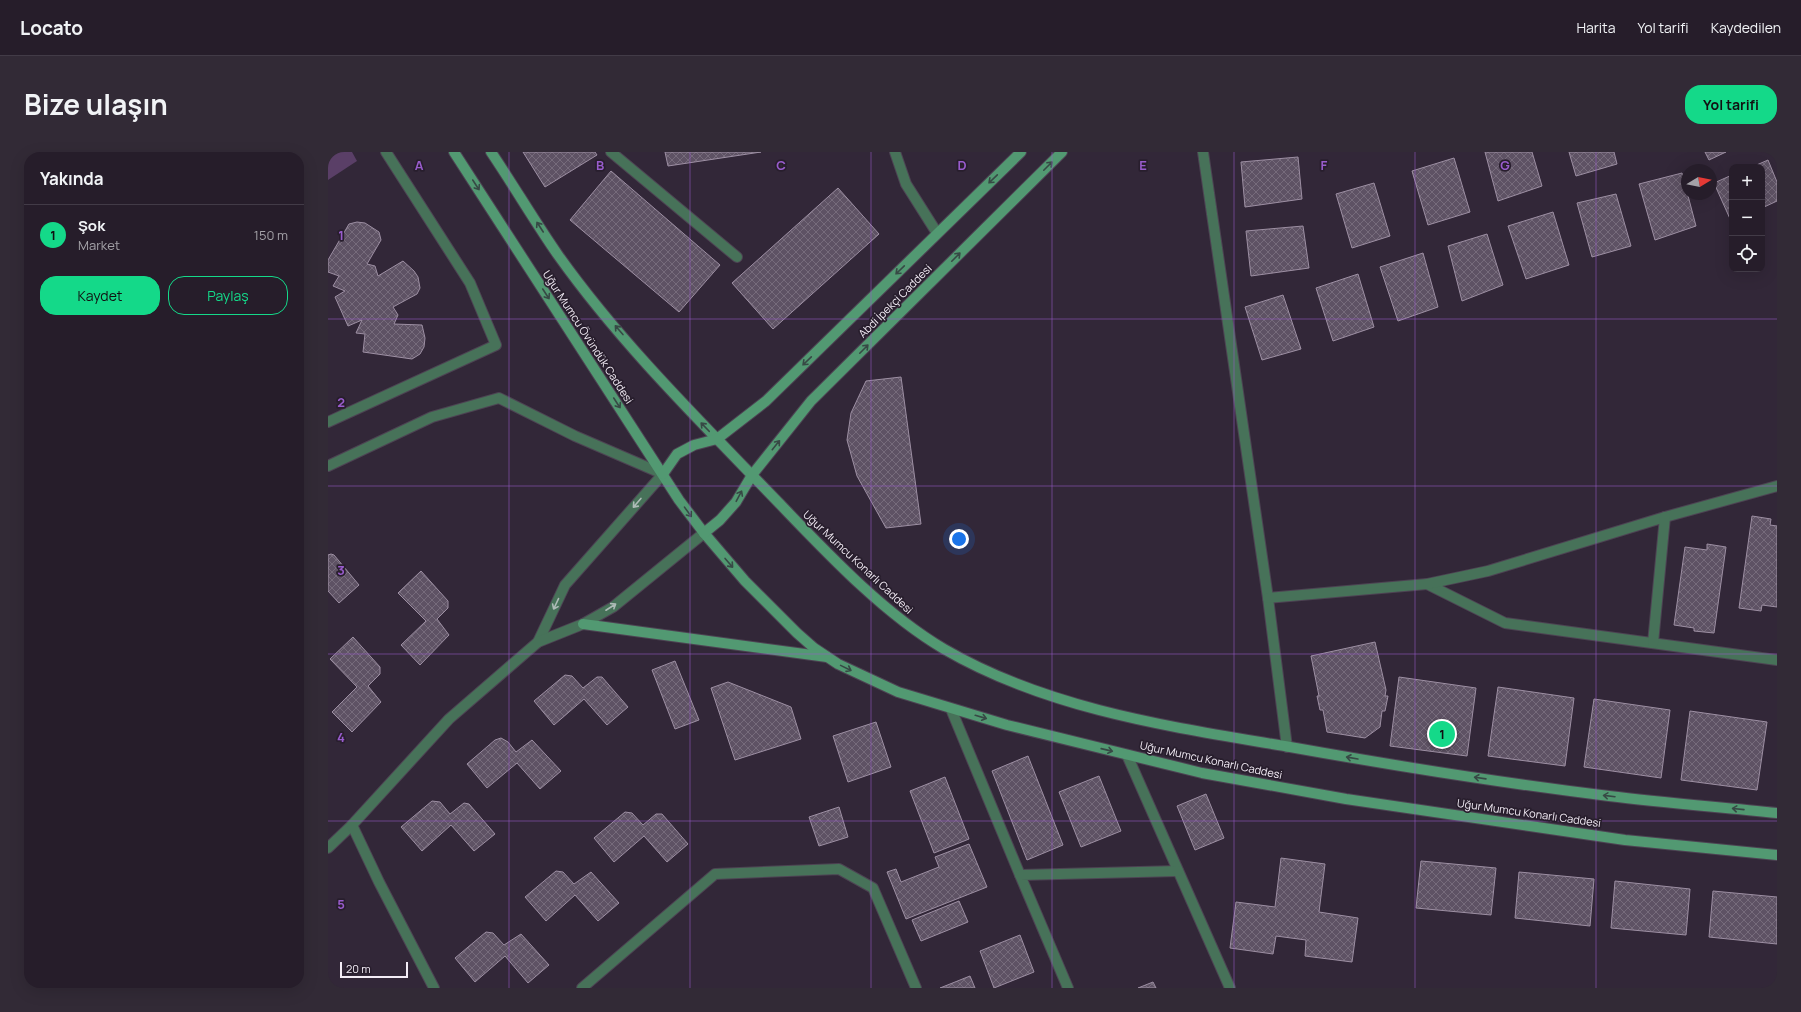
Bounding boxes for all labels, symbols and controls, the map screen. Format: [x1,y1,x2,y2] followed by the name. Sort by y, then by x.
[20,15,83,41] text: Locato
[1576,18,1615,37] text: Harita
[1637,18,1689,37] text: Yol tarifi
[1711,18,1781,37] text: Kaydedilen
[24,85,168,123] text: Bize ulaşın
[1685,85,1777,124] button: Yol tarifi
[415,156,424,174] text: A
[596,156,604,174] text: B
[776,156,786,174] text: C
[957,156,967,174] text: D
[1139,156,1147,174] text: E
[1321,156,1328,174] text: F
[1500,156,1510,174] text: G
[1043,161,1053,171] one-way arrow
[1681,164,1717,200] north arrow
[1729,164,1765,272] map controls
[1729,164,1765,200] button: +
[40,167,104,190] text: Yakında
[988,174,998,184] one-way arrow
[472,179,480,191] one-way arrow
[1729,200,1765,236] button: −
[78,215,105,236] text: Şok
[536,222,544,233] one-way arrow
[50,226,56,244] text: 1
[254,226,288,244] text: 150 m
[338,226,344,244] text: 1
[78,236,120,254] text: Market
[1729,236,1765,272] button: locate
[951,252,961,262] one-way arrow
[855,261,935,341] street label: Abdi İpekçi Caddesi
[895,265,905,275] one-way arrow
[540,267,637,406] street label: Uğur Mumcu Övündük Caddesi
[40,276,160,315] button: Kaydet
[168,276,288,315] button: Paylaş
[542,288,550,299] one-way arrow
[614,325,623,336] one-way arrow
[859,344,869,354] one-way arrow
[802,356,812,366] one-way arrow
[337,393,345,411] text: 2
[613,397,621,408] one-way arrow
[700,422,710,432] one-way arrow
[772,439,781,450] one-way arrow
[736,490,744,502] one-way arrow
[633,498,642,508] one-way arrow
[684,506,692,517] one-way arrow
[800,507,917,617] street label: Uğur Mumcu Konarlı Caddesi
[949,529,969,549] your location
[725,557,734,568] one-way arrow
[337,561,345,579] text: 3
[552,598,559,610] one-way arrow
[605,603,617,611] one-way arrow
[840,665,852,672] one-way arrow
[974,714,987,722] one-way arrow
[1429,719,1455,749] pin: 1
[337,728,345,746] text: 4
[1139,737,1284,782] street label: Uğur Mumcu Konarlı Caddesi
[1100,747,1113,755] one-way arrow
[1346,754,1359,762] one-way arrow
[1474,774,1487,782] one-way arrow
[1603,792,1616,800] one-way arrow
[1456,795,1602,830] street label: Uğur Mumcu Konarlı Caddesi
[1732,805,1745,813] one-way arrow
[337,895,345,913] text: 5
[340,960,408,979] scale bar
[346,961,371,976] text: 20 m

